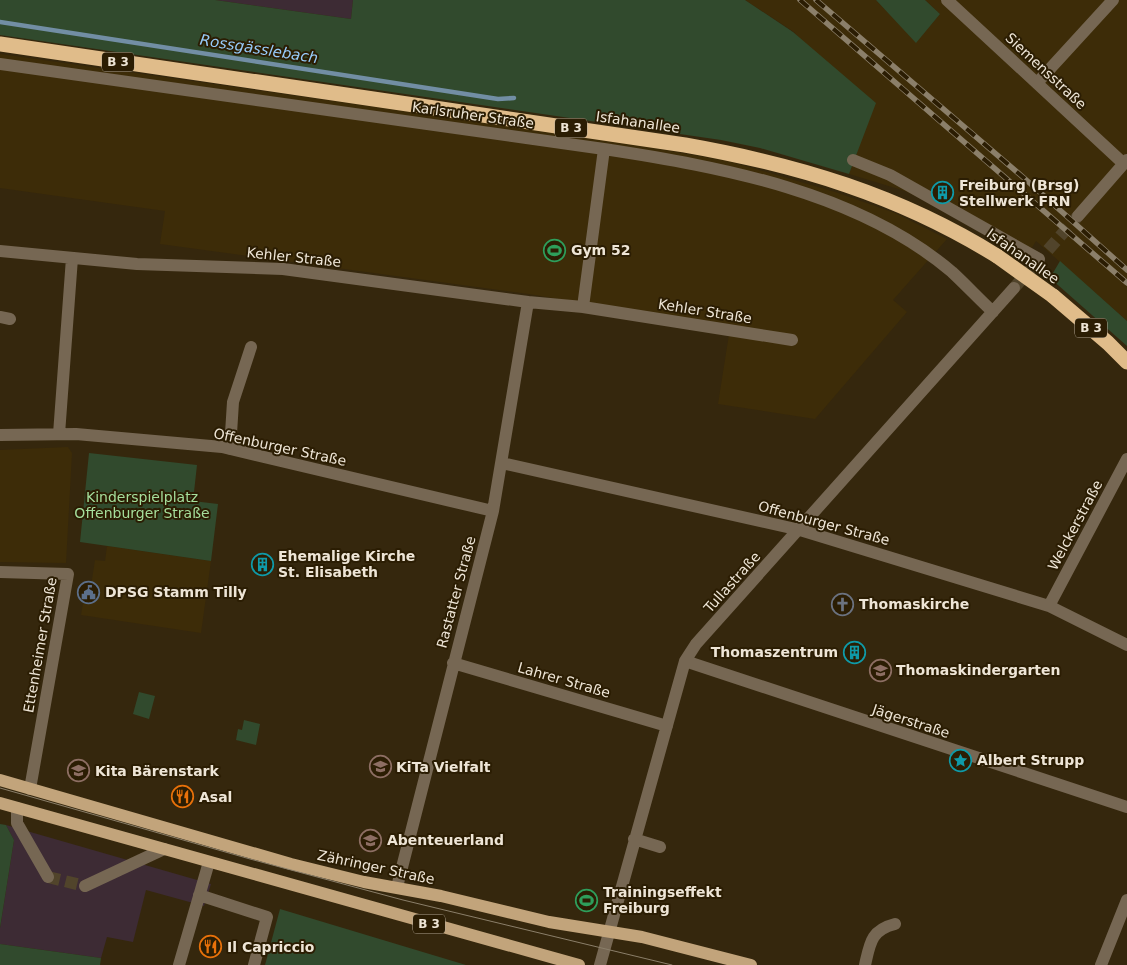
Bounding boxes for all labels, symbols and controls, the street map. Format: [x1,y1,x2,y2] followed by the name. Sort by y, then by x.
[1002,30,1090,112] street label: Siemensstraße
[199,31,319,67] water label: Rossgässlebach
[102,52,134,72] road number: B 3
[411,99,535,131] street label: Karlsruher Straße
[595,108,681,136] street label: Isfahanallee
[555,119,587,138] road number: B 3
[959,177,1079,209] place label: Freiburg (Brsg) Stellwerk FRN
[931,181,955,205] building icon: Freiburg (Brsg) Stellwerk FRN
[984,225,1062,287] street label: Isfahanallee
[543,238,567,262] sports icon: Gym 52
[571,242,631,258] place label: Gym 52
[246,244,342,270] street label: Kehler Straße
[657,296,753,326] street label: Kehler Straße
[1075,318,1107,338] road number: B 3
[212,425,348,469] street label: Offenburger Straße
[1045,477,1105,573] street label: Welckerstraße
[74,489,210,521] park label: Kinderspielplatz Offenburger Straße
[757,498,891,548] street label: Offenburger Straße
[433,534,479,650] street label: Rastatter Straße
[278,548,415,580] place label: Ehemalige Kirche St. Elisabeth
[700,548,763,616] street label: Tullastraße
[250,552,274,576] building icon: Ehemalige Kirche St. Elisabeth
[20,576,60,714] street label: Ettenheimer Straße
[77,580,101,604] public building icon: DPSG Stamm Tilly
[105,584,247,600] place label: DPSG Stamm Tilly
[831,592,855,616] church icon: Thomaskirche
[859,596,969,612] place label: Thomaskirche
[842,640,866,664] building icon: Thomaszentrum
[711,644,838,660] place label: Thomaszentrum
[868,658,892,682] school or university icon: Thomaskindergarten
[516,659,612,701] street label: Lahrer Straße
[896,662,1061,678] place label: Thomaskindergarten
[869,701,952,741] street label: Jägerstraße
[949,748,973,772] place icon: Albert Strupp
[977,752,1084,768] place label: Albert Strupp
[368,755,392,779] school or university icon: KiTa Vielfalt
[67,759,91,783] school or university icon: Kita Bärenstark
[396,759,491,775] place label: KiTa Vielfalt
[95,763,220,779] place label: Kita Bärenstark
[171,785,195,809] restaurant icon: Asal
[199,789,232,805] place label: Asal
[359,828,383,852] school or university icon: Abenteuerland
[387,832,504,848] place label: Abenteuerland
[316,847,436,887] street label: Zähringer Straße
[603,884,722,916] place label: Trainingseffekt Freiburg
[575,888,599,912] sports icon: Trainingseffekt Freiburg
[413,914,445,934] road number: B 3
[199,935,223,959] restaurant icon: Il Capriccio
[227,939,315,955] place label: Il Capriccio

